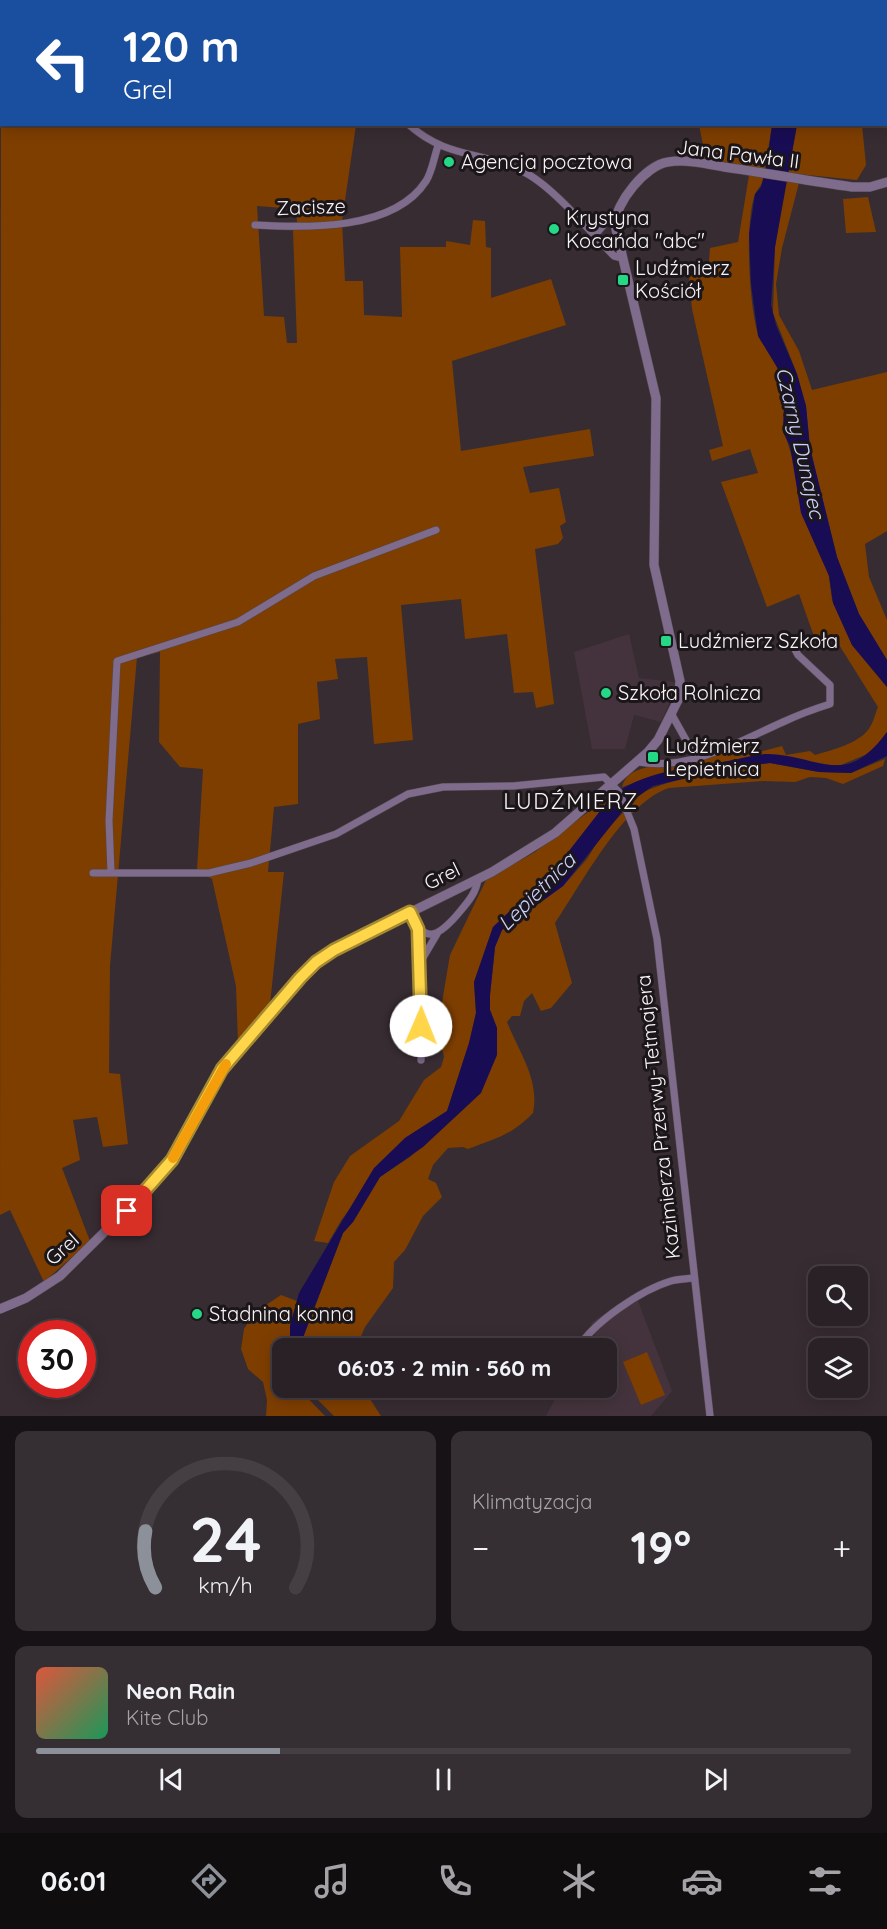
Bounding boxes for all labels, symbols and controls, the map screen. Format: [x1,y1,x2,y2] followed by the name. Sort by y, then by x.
[123,20,240,73] text: 120 m
[24,24,102,102] icon: left
[123,72,173,106] text: Grel
[675,134,801,173] street label: Jana Pawła II
[461,149,632,174] place label: Agencja pocztowa
[442,155,456,169] marker: Agencja pocztowa
[276,193,346,220] street label: Zacisze
[566,205,705,253] place label: Krystyna Kocańda "abc"
[547,222,561,236] marker: Krystyna Kocańda "abc"
[635,255,730,303] place label: Ludźmierz Kościół
[616,273,630,287] marker: Ludźmierz Kościół
[771,365,832,523] water label: Czarny Dunajec
[678,628,838,653] place label: Ludźmierz Szkoła
[659,634,673,648] marker: Ludźmierz Szkoła
[618,680,761,705] place label: Szkoła Rolnicza
[599,686,613,700] marker: Szkoła Rolnicza
[665,733,760,781] place label: Ludźmierz Lepietnica
[646,750,660,764] marker: Ludźmierz Lepietnica
[503,787,639,815] district label: LUDŹMIERZ
[492,846,582,936] water label: Lepietnica
[420,856,464,895] street label: Grel
[630,974,685,1260] street label: Kazimierza Przerwy-Tetmajera
[389,994,453,1058] position arrow
[101,1185,152,1236] pin
[110,1194,143,1227] icon: arrive
[40,1227,84,1270] street label: Grel
[808,1266,868,1398] map controls
[808,1266,868,1326] button: search
[209,1301,354,1326] place label: Stadnina konna
[190,1307,204,1321] marker: Stadnina konna
[18,1320,96,1398] speed limit sign: 30
[808,1338,868,1398] button: layers
[338,1354,551,1382] text: 06:03 · 2 min · 560 m
[472,1489,592,1514] text: Klimatyzacja
[189,1500,262,1578] text: 24
[630,1519,691,1575] text: 19°
[472,1527,489,1568] text: −
[832,1527,851,1568] text: +
[198,1572,253,1598] text: km/h
[126,1677,235,1705] text: Neon Rain
[126,1705,208,1730] text: Kite Club
[155,1763,188,1796] icon: previous
[427,1763,460,1796] icon: pause
[699,1763,732,1796] icon: next
[188,1860,230,1902] icon: directions
[311,1860,353,1902] icon: music
[434,1860,476,1902] icon: phone
[558,1860,600,1902] icon: climate
[681,1860,723,1902] icon: car
[804,1860,846,1902] icon: filters
[41,1864,107,1898] text: 06:01

